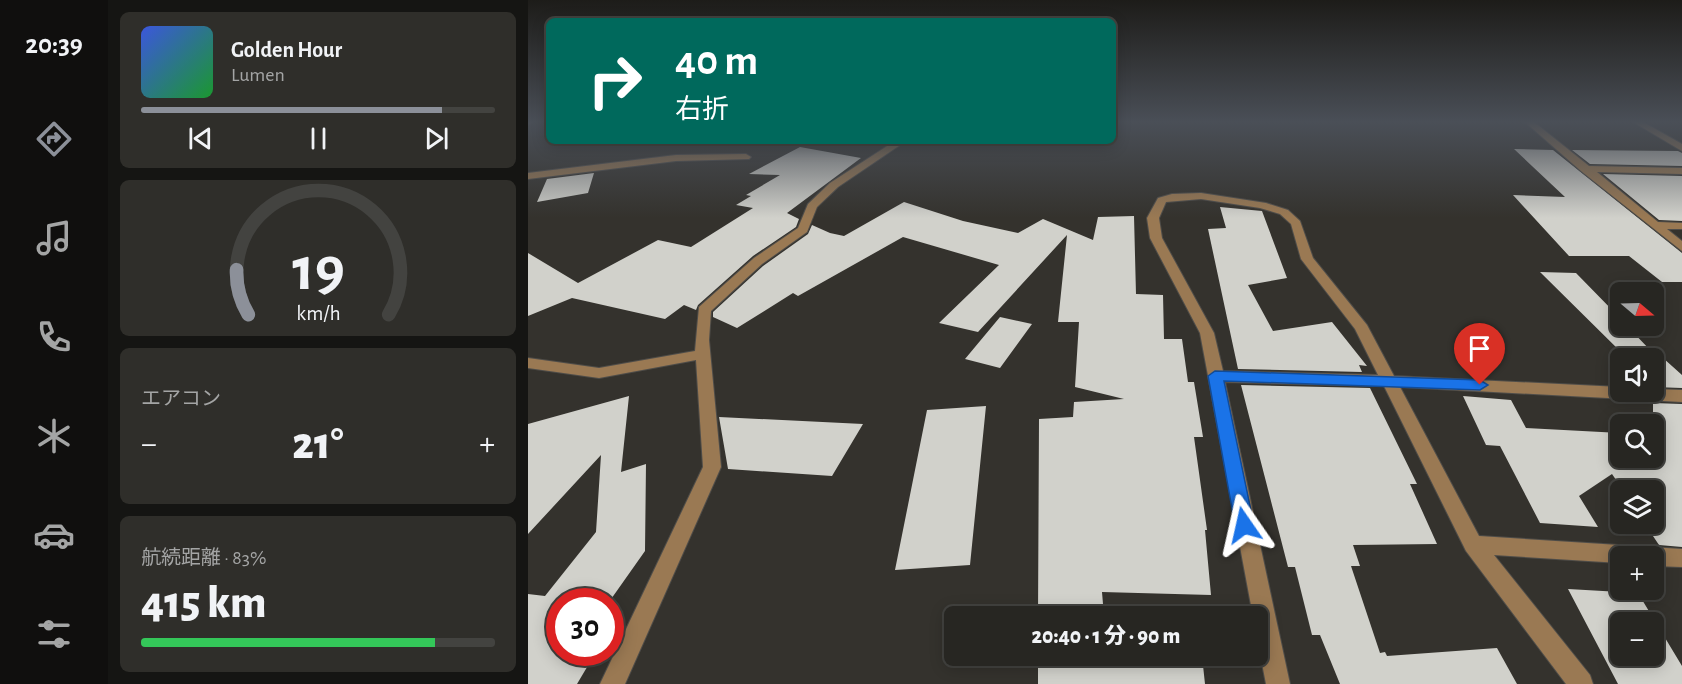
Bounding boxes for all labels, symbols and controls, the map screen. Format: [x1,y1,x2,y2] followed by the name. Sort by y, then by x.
[25,31,83,58] text: 20:39
[231,39,342,61] text: Golden Hour
[675,40,758,82] text: 40 m
[576,42,654,120] icon: right
[231,65,285,85] text: Lumen
[675,96,729,123] text: 右折
[33,118,75,160] icon: directions
[184,122,217,155] icon: previous
[302,122,335,155] icon: pause
[420,122,453,155] icon: next
[33,217,75,259] icon: music
[292,239,344,301] text: 19
[1610,282,1664,336] north arrow
[1610,282,1664,666] map controls
[296,303,340,324] text: km/h
[33,316,75,358] icon: phone
[1454,323,1505,385] pin
[1463,332,1496,365] icon: arrive
[1610,348,1664,402] button: sound
[141,389,221,409] text: エアコン
[1610,414,1664,468] button: search
[33,415,75,457] icon: climate
[292,422,344,467] text: 21°
[141,428,157,461] text: −
[479,428,495,461] text: +
[1610,480,1664,534] button: layers
[1212,493,1276,557] position arrow
[33,514,75,556] icon: car
[1610,546,1664,600] button: +
[141,548,266,568] text: 航続距離 · 83%
[141,581,266,626] text: 415 km
[546,588,624,666] speed limit sign: 30
[1610,612,1664,666] button: −
[33,613,75,655] icon: filters
[1032,625,1180,647] text: 20:40 · 1 分 · 90 m

